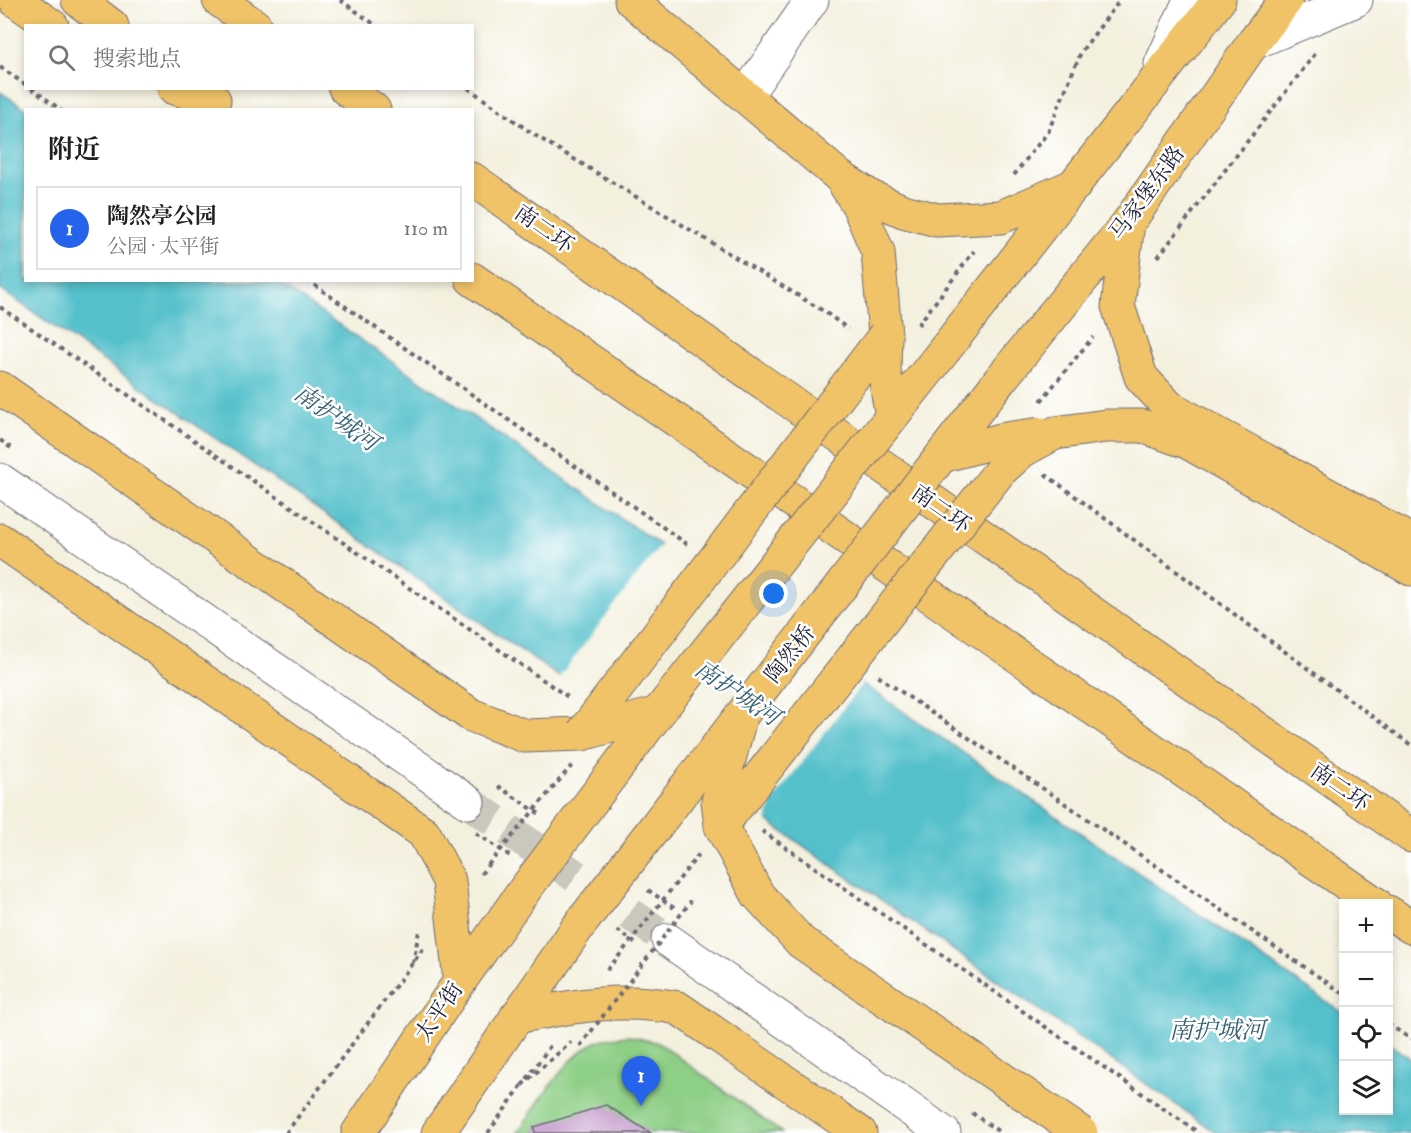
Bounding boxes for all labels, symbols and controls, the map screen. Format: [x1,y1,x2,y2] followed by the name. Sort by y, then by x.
[24,24,474,90] search box
[45,41,78,74] icon: search
[93,45,181,73] text: 搜索地点
[48,134,100,166] text: 附近
[1103,140,1191,246] street label: 马家堡东路
[509,199,579,259] street label: 南二环
[107,202,217,230] text: 陶然亭公园
[66,216,73,241] text: 1
[404,216,448,241] text: 110 m
[107,234,219,259] text: 公园 · 太平街
[288,378,387,461] water label: 南护城河
[906,479,976,539] street label: 南二环
[759,579,788,608] your location
[759,619,821,689] street label: 陶然桥
[689,653,789,735] water label: 南护城河
[1305,757,1375,817] street label: 南二环
[1339,899,1393,1115] map controls
[1339,899,1393,953] button: +
[1339,953,1393,1007] button: −
[409,977,469,1047] street label: 太平街
[1339,1007,1393,1061] button: locate
[1169,1015,1269,1046] water label: 南护城河
[622,1056,660,1106] pin: 1
[1339,1061,1393,1115] button: layers

